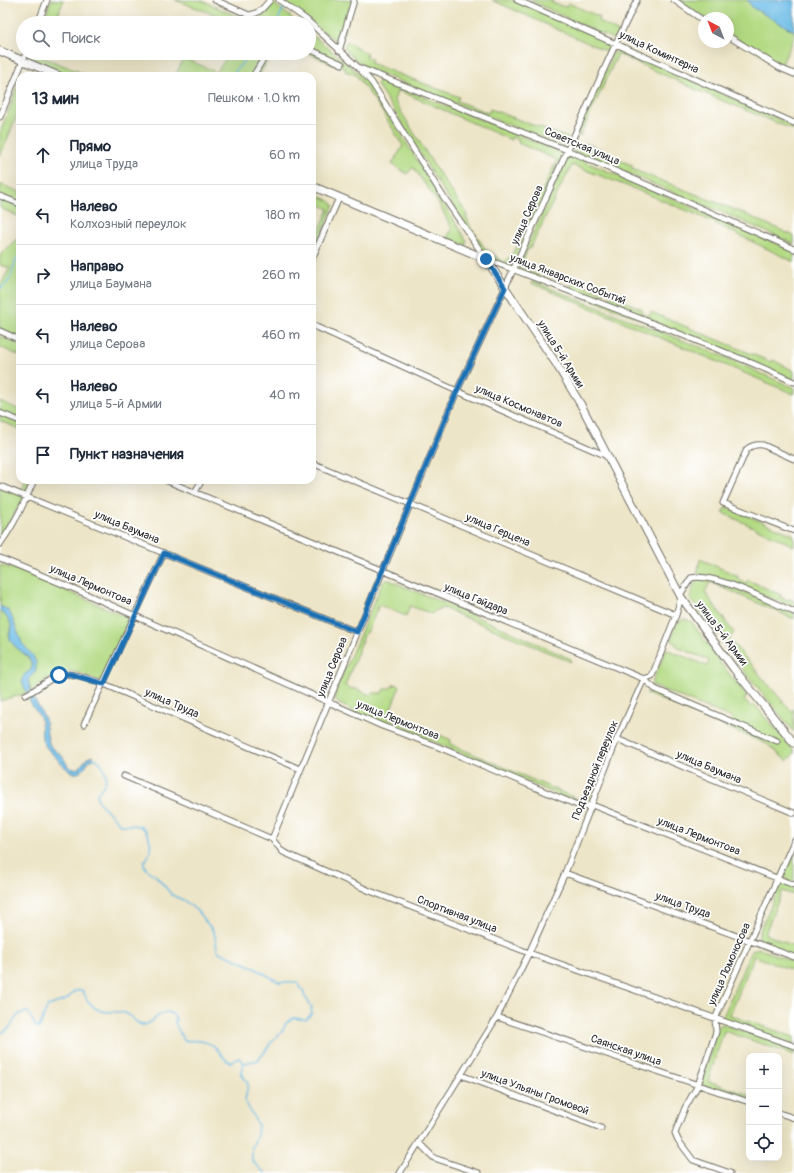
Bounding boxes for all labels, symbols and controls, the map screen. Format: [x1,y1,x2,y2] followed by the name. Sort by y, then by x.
[698,12,734,48] north arrow
[16,16,316,60] search box
[30,27,52,49] icon: search
[616,27,701,76] street label: улица Коминтерна
[62,29,101,48] text: Поиск
[32,88,79,109] text: 13 мин
[208,90,300,106] text: Пешком · 1.0 km
[542,124,622,168] street label: Советская улица
[70,137,111,156] text: Прямо
[32,144,54,166] icon: ahead
[269,147,300,163] text: 60 m
[70,156,138,172] text: улица Труда
[508,183,546,248] street label: улица Серова
[70,197,117,216] text: Налево
[32,204,54,226] icon: left
[265,207,300,223] text: 180 m
[70,216,187,232] text: Колхозный переулок
[477,250,495,268] route end
[507,251,628,307] street label: улица Январских Событий
[70,257,124,276] text: Направо
[32,264,54,286] icon: right
[262,267,300,283] text: 260 m
[70,276,152,292] text: улица Баумана
[70,317,117,336] text: Налево
[534,317,587,390] street label: улица 5-й Армии
[32,324,54,346] icon: left
[262,327,300,343] text: 460 m
[70,336,145,352] text: улица Серова
[70,377,117,396] text: Налево
[472,381,565,430] street label: улица Космонавтов
[32,384,54,406] icon: left
[269,387,300,403] text: 40 m
[70,396,162,412] text: улица 5-й Армии
[32,444,54,466] icon: arrive
[70,445,184,464] text: Пункт назначения
[92,507,161,546] street label: улица Баумана
[463,510,532,549] street label: улица Герцена
[47,562,134,608] street label: улица Лермонтова
[441,580,510,618] street label: улица Гайдара
[693,597,751,668] street label: улица 5-й Армии
[314,635,350,700] street label: улица Серова
[50,666,68,684] route start
[142,685,201,721] street label: улица Труда
[354,697,441,742] street label: улица Лермонтова
[569,718,621,822] street label: Подъездной переулок
[674,747,743,786] street label: улица Баумана
[655,814,742,858] street label: улица Лермонтова
[653,889,712,921] street label: улица Труда
[415,893,499,935] street label: Спортивная улица
[705,921,753,1008] street label: улица Ломоносова
[589,1032,663,1068] street label: Саянская улица
[746,1053,782,1161] map controls
[746,1053,782,1089] button: +
[479,1066,591,1118] street label: улица Ульяны Громовой
[746,1089,782,1125] button: −
[746,1125,782,1161] button: locate

